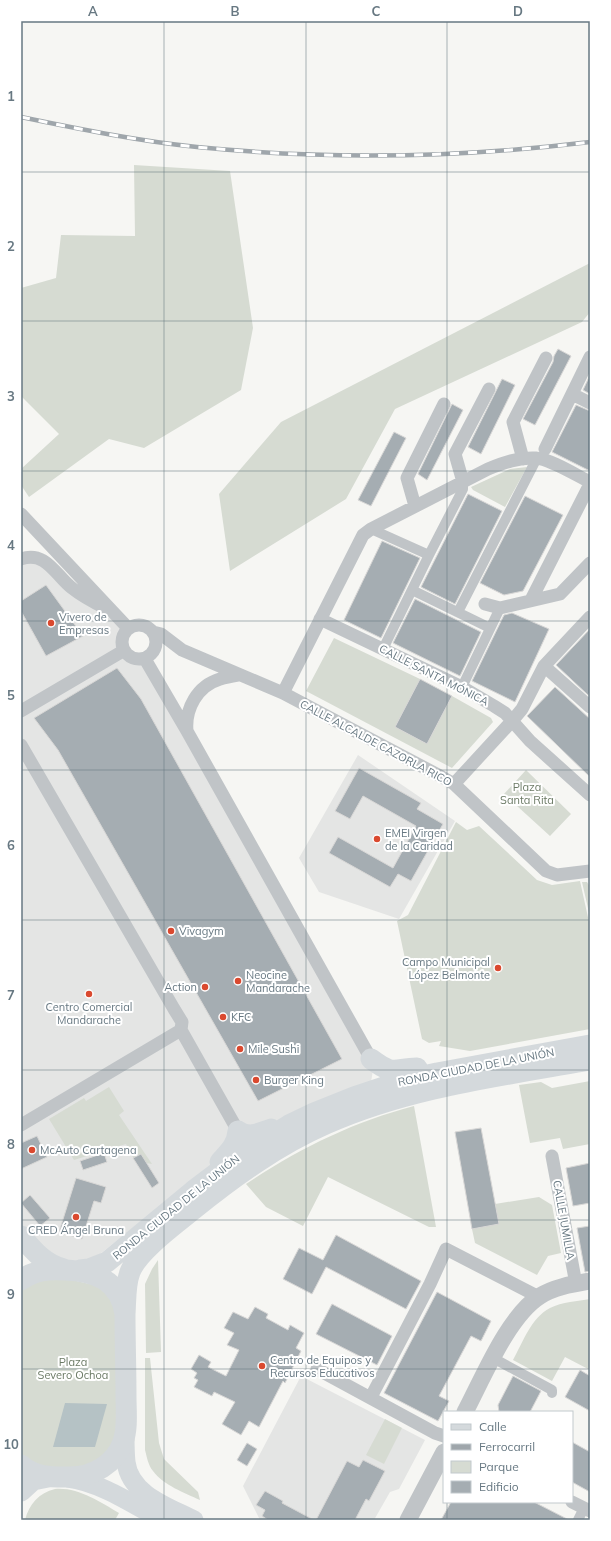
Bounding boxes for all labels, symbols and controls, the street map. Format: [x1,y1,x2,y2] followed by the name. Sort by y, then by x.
[88,3,98,19] text: A
[231,3,240,19] text: B
[372,3,381,19] text: C
[513,3,523,19] text: D
[7,88,15,104] text: 1
[7,238,15,254] text: 2
[7,388,15,404] text: 3
[7,537,15,553] text: 4
[59,610,109,637] place label: Vivero de Empresas
[46,618,56,628] marker: Vivero de Empresas
[377,641,491,709] street label: CALLE SANTA MÓNICA
[7,687,15,703] text: 5
[298,697,454,789] street label: CALLE ALCALDE CAZORLA RICO
[500,780,554,807] park label: Plaza Santa Rita
[385,826,453,853] place label: EMEI Virgen de la Caridad
[372,834,382,844] marker: EMEI Virgen de la Caridad
[7,837,15,853] text: 6
[179,924,224,938] place label: Vivagym
[166,926,176,936] marker: Vivagym
[402,955,490,982] place label: Campo Municipal López Belmonte
[493,963,503,973] marker: Campo Municipal López Belmonte
[246,968,310,995] place label: Neocine Mandarache
[233,976,243,986] marker: Neocine Mandarache
[164,980,197,994] place label: Action
[200,982,210,992] marker: Action
[7,987,15,1003] text: 7
[84,989,94,999] marker: Centro Comercial Mandarache
[46,1000,132,1027] place label: Centro Comercial Mandarache
[231,1010,252,1024] place label: KFC
[218,1012,228,1022] marker: KFC
[248,1042,299,1056] place label: Mile Sushi
[235,1044,245,1054] marker: Mile Sushi
[397,1045,555,1089] street label: RONDA CIUDAD DE LA UNIÓN
[264,1073,324,1087] place label: Burger King
[251,1075,261,1085] marker: Burger King
[7,1136,15,1152] text: 8
[40,1143,137,1157] place label: McAuto Cartagena
[27,1145,37,1155] marker: McAuto Cartagena
[110,1152,242,1262] street label: RONDA CIUDAD DE LA UNIÓN
[550,1179,578,1261] street label: CALLE JUMILLA
[71,1212,81,1222] marker: CRED Ángel Bruna
[28,1223,124,1237] place label: CRED Ángel Bruna
[7,1286,15,1302] text: 9
[270,1353,375,1380] place label: Centro de Equipos y Recursos Educativos
[38,1355,108,1382] park label: Plaza Severo Ochoa
[257,1361,267,1371] marker: Centro de Equipos y Recursos Educativos
[443,1411,573,1503] legend
[479,1419,506,1434] text: Calle
[3,1436,19,1452] text: 10
[479,1439,535,1454] text: Ferrocarril
[479,1459,519,1474] text: Parque
[479,1479,519,1494] text: Edificio

